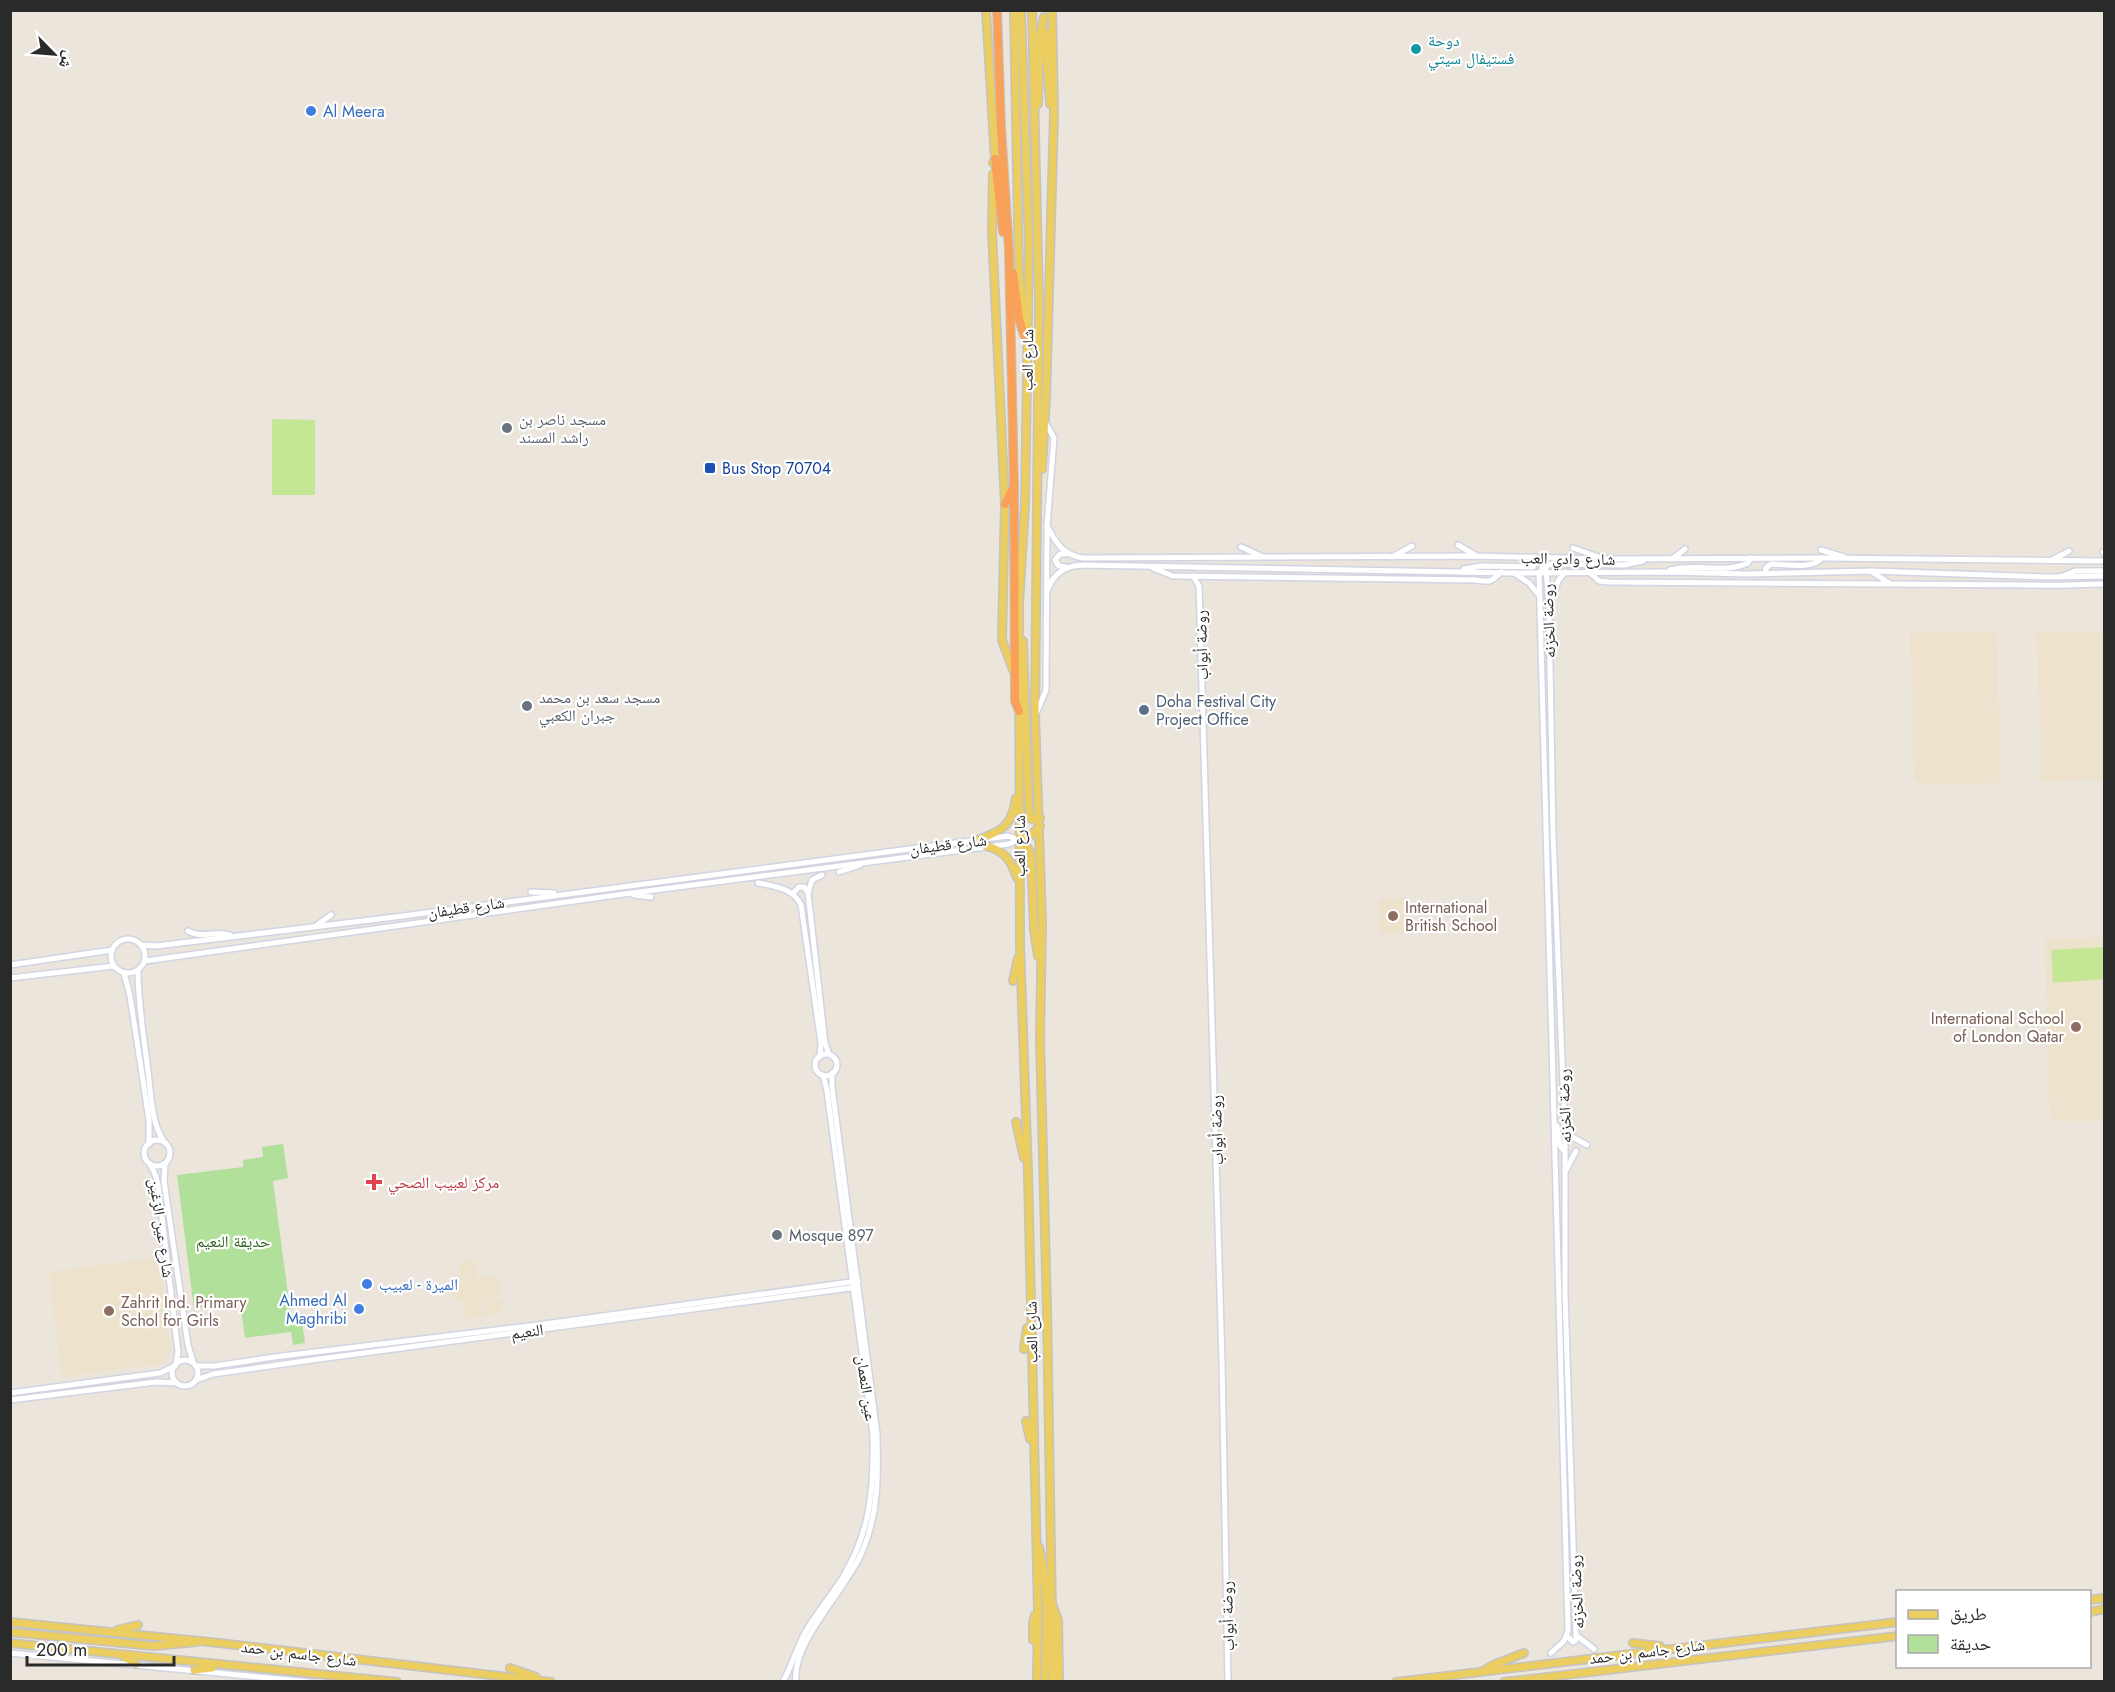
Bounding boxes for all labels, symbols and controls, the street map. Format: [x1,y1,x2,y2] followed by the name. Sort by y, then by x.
[24,24,84,84] north arrow
[1428,29,1514,71] place label: دوحة فستيفال سيتي
[1409,42,1423,56] marker: دوحة فستيفال سيتي
[53,48,81,73] text: ش
[323,100,385,123] place label: Al Meera
[304,104,318,118] marker: Al Meera
[1015,329,1040,391] street label: شارع العب
[519,408,606,449] place label: مسجد ناصر بن راشد المسند
[500,421,514,435] marker: مسجد ناصر بن راشد المسند
[722,457,831,480] place label: Bus Stop 70704
[703,461,717,475] marker: Bus Stop 70704
[1520,546,1616,572] street label: شارع وادي العب
[1536,583,1561,658] street label: روضة الخزنه
[1189,610,1214,680] street label: روضة أبواب
[539,686,660,728] place label: مسجد سعد بن محمد جبران الكعبي
[1156,690,1277,731] place label: Doha Festival City Project Office
[520,699,534,713] marker: مسجد سعد بن محمد جبران الكعبي
[1137,703,1151,717] marker: Doha Festival City Project Office
[1008,815,1031,877] street label: شارع العب
[908,828,988,861] street label: شارع قطيفان
[426,891,506,924] street label: شارع قطيفان
[1405,896,1497,937] place label: International British School
[1386,909,1400,923] marker: International British School
[1931,1007,2065,1048] place label: International School of London Qatar
[2069,1020,2083,1034] marker: International School of London Qatar
[1552,1068,1577,1143] street label: روضة الخزنه
[1204,1095,1229,1165] street label: روضة أبواب
[388,1171,499,1195] place label: مركز لعبيب الصحي
[365,1173,383,1191] marker: مركز لعبيب الصحي
[143,1177,180,1279] street label: شارع عين الزغين
[789,1224,874,1247] place label: Mosque 897
[770,1228,784,1242] marker: Mosque 897
[196,1230,270,1253] park label: حديقة النعيم
[379,1273,458,1296] place label: الميرة - لعبيب
[360,1277,374,1291] marker: الميرة - لعبيب
[279,1289,347,1330] place label: Ahmed Al Maghribi
[121,1291,247,1332] place label: Zahrit Ind. Primary Schol for Girls
[1019,1301,1044,1363] street label: شارع العب
[352,1302,366,1316] marker: Ahmed Al Maghribi
[102,1304,116,1318] marker: Zahrit Ind. Primary Schol for Girls
[509,1318,545,1345] street label: النعيم
[850,1354,883,1423] street label: عين النعمان
[1563,1554,1590,1630] street label: روضة الخزنه
[1215,1581,1240,1651] street label: روضة أبواب
[1896,1590,2091,1668] legend
[1950,1601,1987,1627] text: طريق
[27,1629,174,1667] scale bar
[1950,1631,1991,1657] text: حديقة
[1588,1633,1706,1670] street label: شارع جاسم بن حمد
[240,1635,358,1672] street label: شارع جاسم بن حمد
[36,1637,87,1663] text: 200 m

